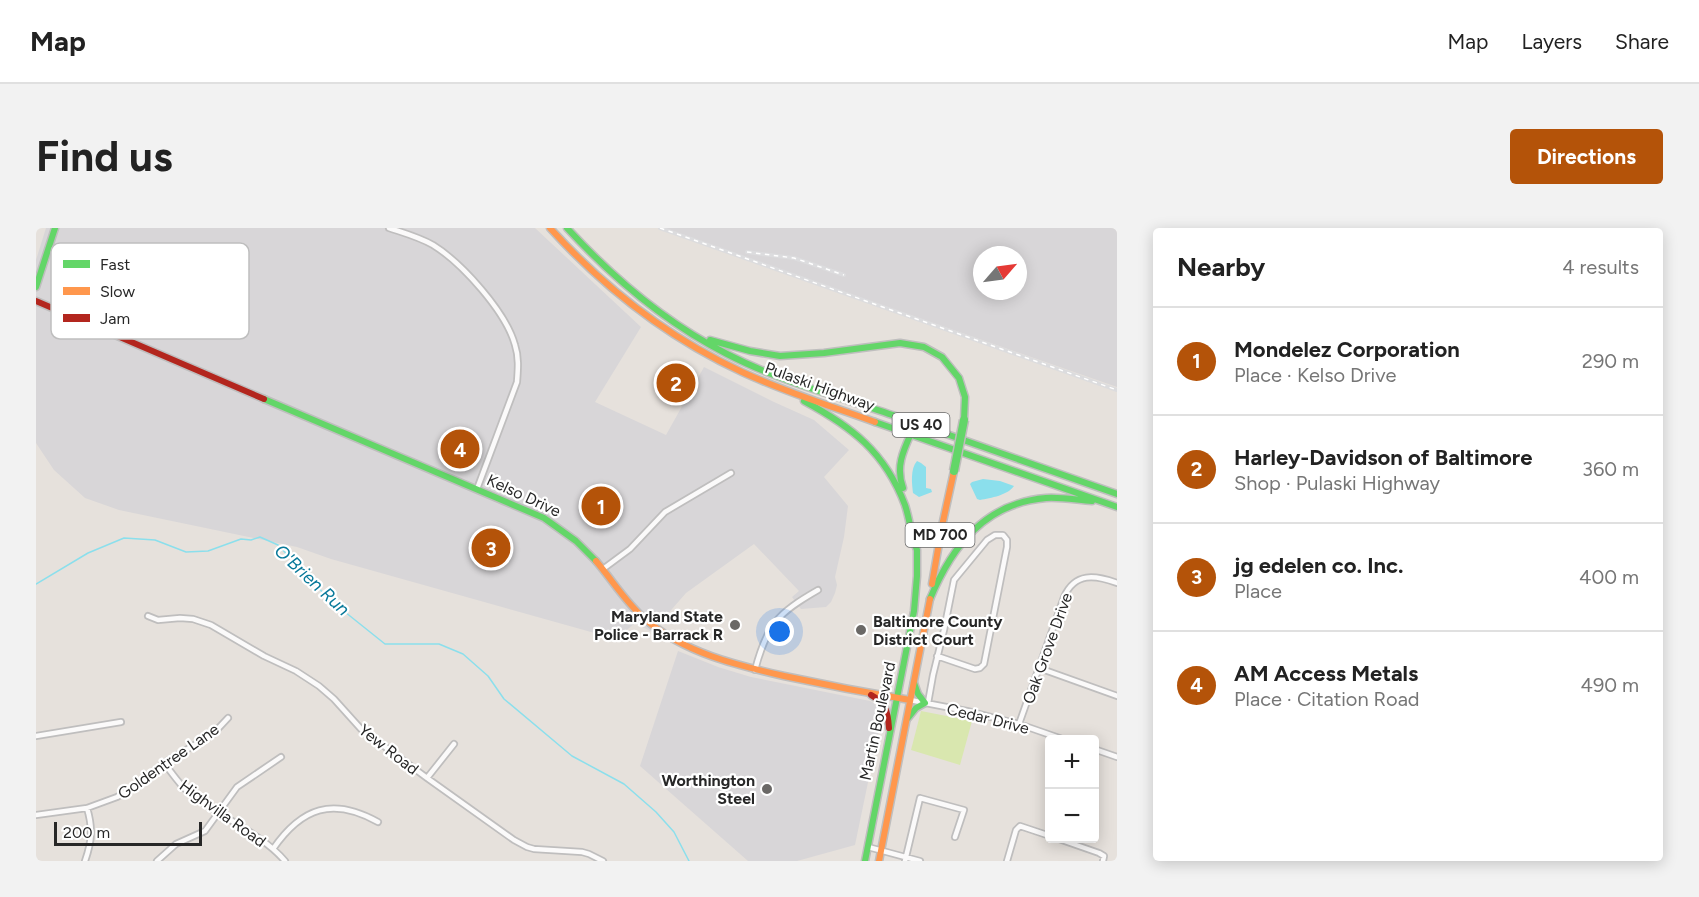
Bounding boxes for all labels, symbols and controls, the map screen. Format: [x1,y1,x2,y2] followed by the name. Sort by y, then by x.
[30,24,86,58] text: Map
[1448,29,1488,54] text: Map
[1521,29,1582,54] text: Layers
[1615,29,1669,54] text: Share
[1510,129,1663,184] button: Directions
[36,131,173,182] text: Find us
[51,243,249,339] legend
[973,246,1027,300] north arrow
[1177,251,1265,283] text: Nearby
[100,255,130,274] text: Fast
[1562,255,1639,279] text: 4 results
[100,282,135,301] text: Slow
[100,309,130,328] text: Jam
[1234,336,1460,363] text: Mondelez Corporation
[1192,349,1201,373] text: 1
[1582,349,1639,373] text: 290 m
[762,358,878,415] street label: Pulaski Highway
[656,360,696,406] pin: 2
[1234,363,1396,387] text: Place · Kelso Drive
[892,413,950,437] road number: US 40
[440,426,480,472] pin: 4
[1234,444,1532,471] text: Harley-Davidson of Baltimore
[1191,457,1202,481] text: 2
[1582,457,1639,481] text: 360 m
[484,470,564,521] street label: Kelso Drive
[1234,471,1440,495] text: Shop · Pulaski Highway
[582,484,620,528] pin: 1
[906,523,974,547] road number: MD 700
[472,526,510,570] pin: 3
[270,540,354,620] water label: O'Brien Run
[1234,552,1403,579] text: jg edelen co. Inc.
[1191,565,1202,589] text: 3
[1579,565,1639,589] text: 400 m
[1234,579,1282,603] text: Place
[1019,590,1076,706] street label: Oak Grove Drive
[594,607,723,644] place label: Maryland State Police - Barrack R
[873,612,1003,649] place label: Baltimore County District Court
[765,617,794,646] your location
[728,618,742,632] marker: Maryland State Police - Barrack R
[854,623,868,637] marker: Baltimore County District Court
[856,660,899,782] street label: Martin Boulevard
[1234,660,1418,687] text: AM Access Metals
[1190,673,1203,697] text: 4
[1580,673,1639,697] text: 490 m
[1234,687,1420,711] text: Place · Citation Road
[945,699,1031,738] street label: Cedar Drive
[114,719,223,803] street label: Goldentree Lane
[355,720,422,779] street label: Yew Road
[1045,735,1099,843] map controls
[1045,735,1099,789] button: +
[661,771,755,808] place label: Worthington Steel
[176,776,270,851] street label: Highvilla Road
[760,782,774,796] marker: Worthington Steel
[1045,789,1099,843] button: −
[54,819,202,846] scale bar
[63,823,110,842] text: 200 m

